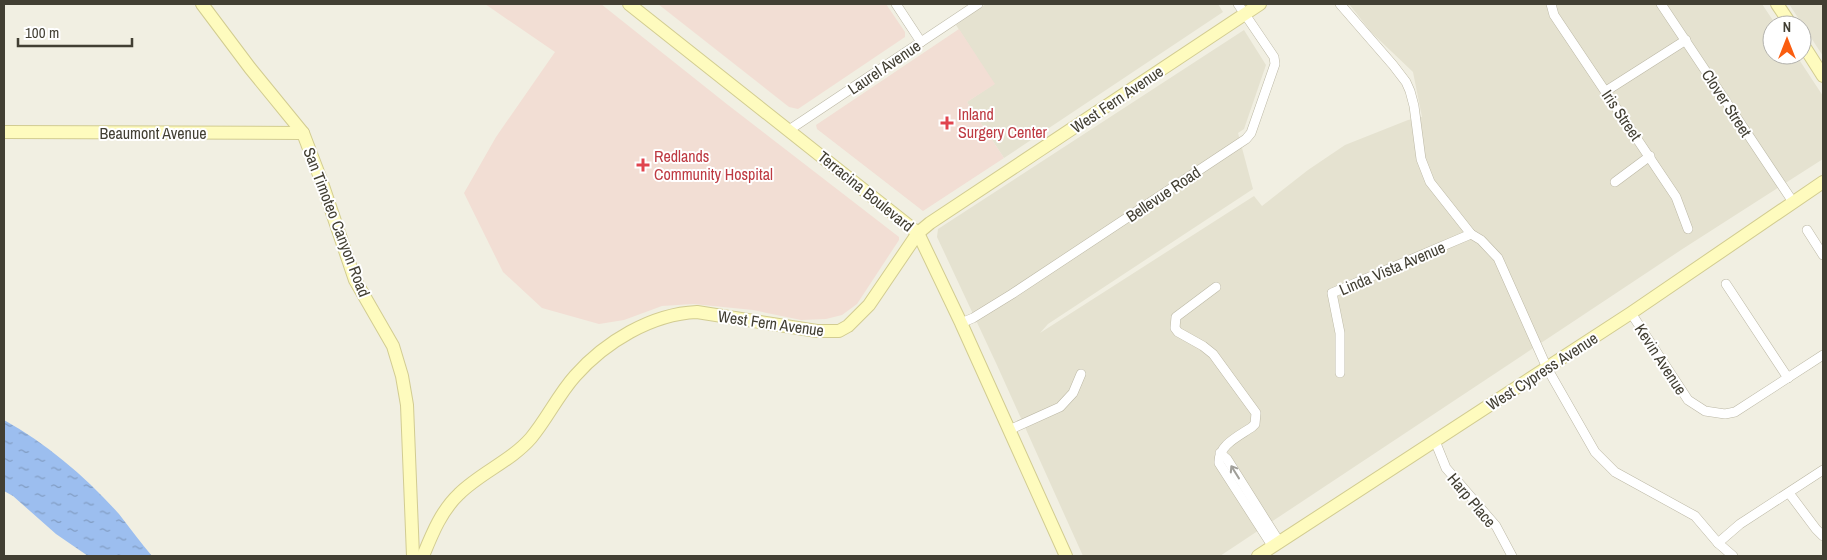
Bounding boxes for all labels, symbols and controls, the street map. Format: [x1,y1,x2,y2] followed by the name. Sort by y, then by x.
[18,15,131,47] scale bar
[1762,15,1812,65] north arrow
[1783,18,1791,36] text: N
[25,22,59,43] text: 100 m
[843,34,925,100] street label: Laurel Avenue
[1067,60,1167,138] street label: West Fern Avenue
[1697,65,1757,141] street label: Clover Street
[1597,85,1647,145] street label: Iris Street
[958,103,1048,143] place label: Inland Surgery Center
[940,116,954,130] marker: Inland Surgery Center
[99,122,207,144] street label: Beaumont Avenue
[298,144,376,300] street label: San Timoteo Canyon Road
[654,145,773,185] place label: Redlands Community Hospital
[813,146,919,236] street label: Terracina Boulevard
[636,158,650,172] marker: Redlands Community Hospital
[1121,161,1205,227] street label: Bellevue Road
[1336,236,1448,300] street label: Linda Vista Avenue
[717,305,825,341] street label: West Fern Avenue
[1630,319,1692,399] street label: Kevin Avenue
[1482,327,1602,415] street label: West Cypress Avenue
[1230,465,1240,479] one-way arrow
[1443,468,1501,532] street label: Harp Place

